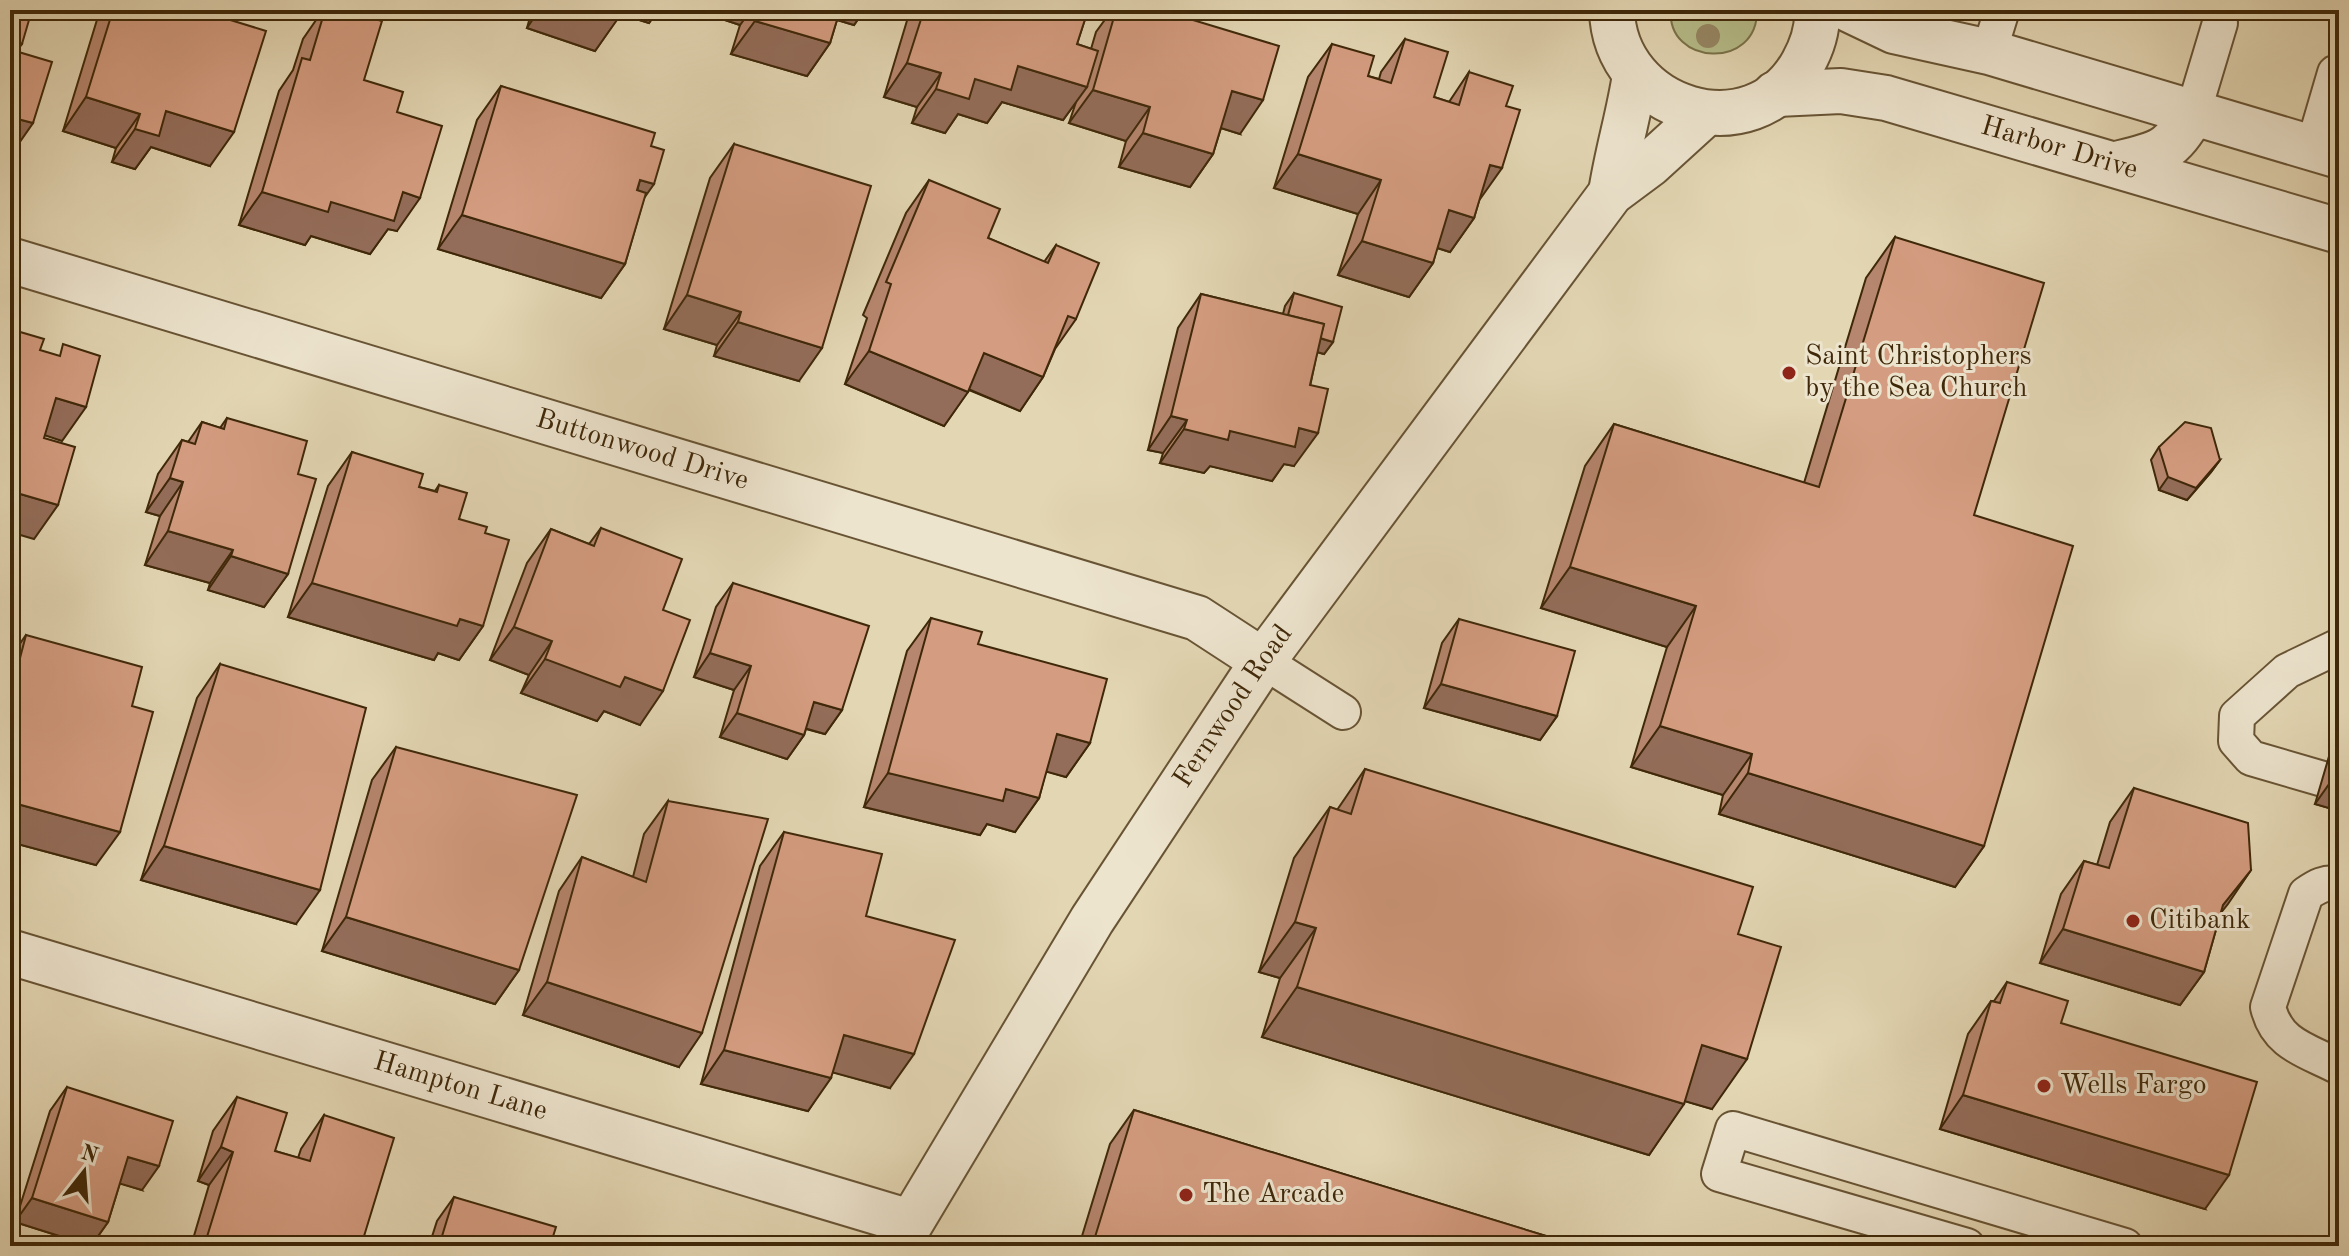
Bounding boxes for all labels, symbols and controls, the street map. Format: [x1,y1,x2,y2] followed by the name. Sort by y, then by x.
[1977,113,2141,185] street label: Harbor Drive
[1805,343,2032,403] place label: Saint Christophers by the Sea Church
[1780,364,1798,382] marker: Saint Christophers by the Sea Church
[532,405,752,496] street label: Buttonwood Drive
[1169,620,1298,793] street label: Fernwood Road
[2149,907,2251,935] place label: Citibank
[2124,912,2142,930] marker: Citibank
[370,1048,550,1126] street label: Hampton Lane
[2060,1072,2207,1100] place label: Wells Fargo
[2035,1077,2053,1095] marker: Wells Fargo
[44,1132,124,1212] north arrow
[78,1142,101,1168] text: N
[1202,1181,1344,1209] place label: The Arcade
[1177,1186,1195,1204] marker: The Arcade

